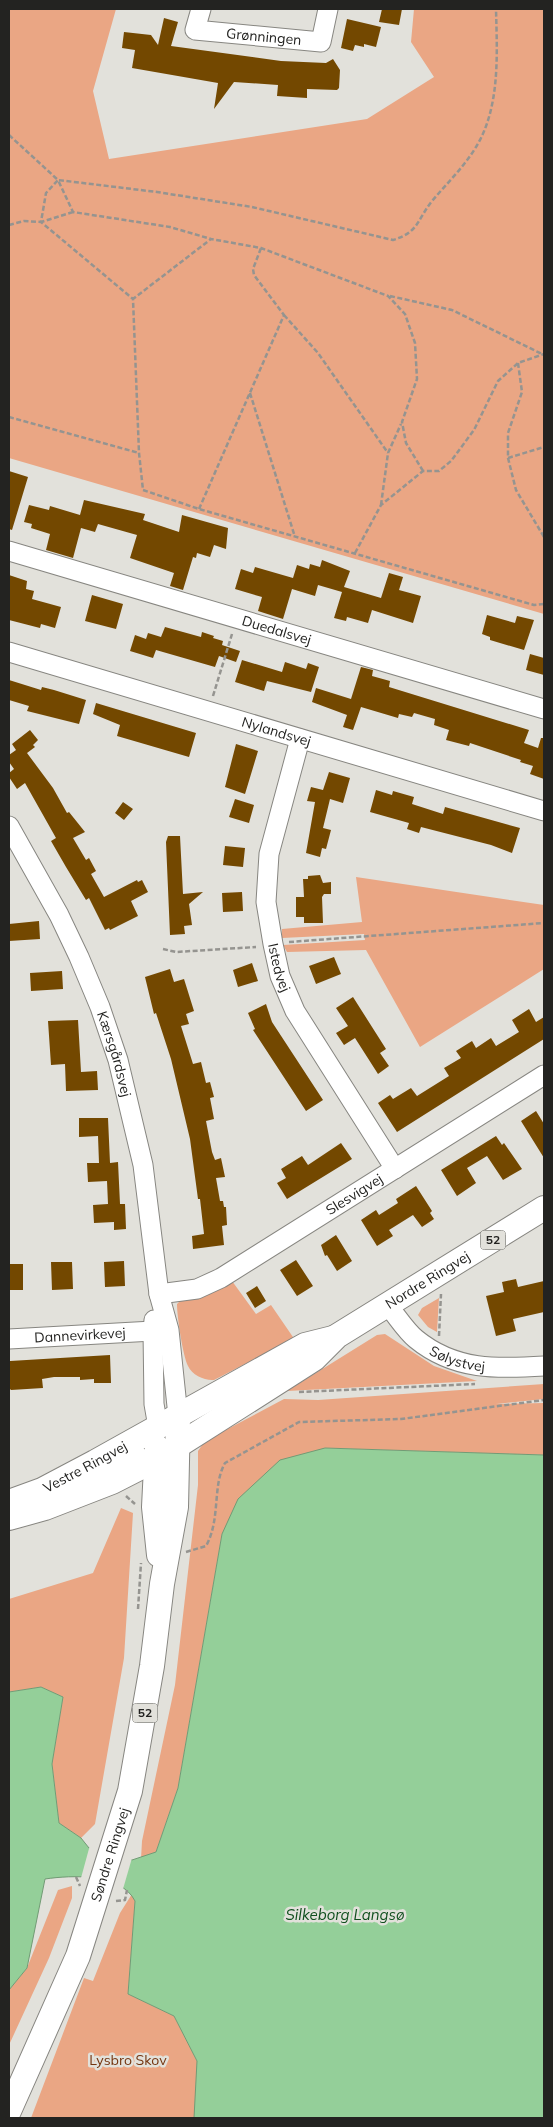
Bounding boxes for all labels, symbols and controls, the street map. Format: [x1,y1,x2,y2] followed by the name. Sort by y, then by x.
[225,24,302,49] street label: Grønningen
[240,611,313,649] street label: Duedalsvej
[240,713,313,750] street label: Nylandsvej
[264,941,295,995] street label: Istedvej
[93,1009,135,1099] street label: Kærsgårdsvej
[322,1170,386,1219] street label: Slesvigvej
[480,1230,506,1250] road number: 52
[382,1247,473,1313] street label: Nordre Ringvej
[34,1324,126,1347] street label: Dannevirkevej
[426,1342,486,1376] street label: Sølystvej
[40,1437,130,1497] street label: Vestre Ringvej
[132,1704,158,1722] road number: 52
[87,1805,133,1904] street label: Søndre Ringvej
[285,1905,405,1924] water label: Silkeborg Langsø
[89,2051,167,2069] park label: Lysbro Skov

